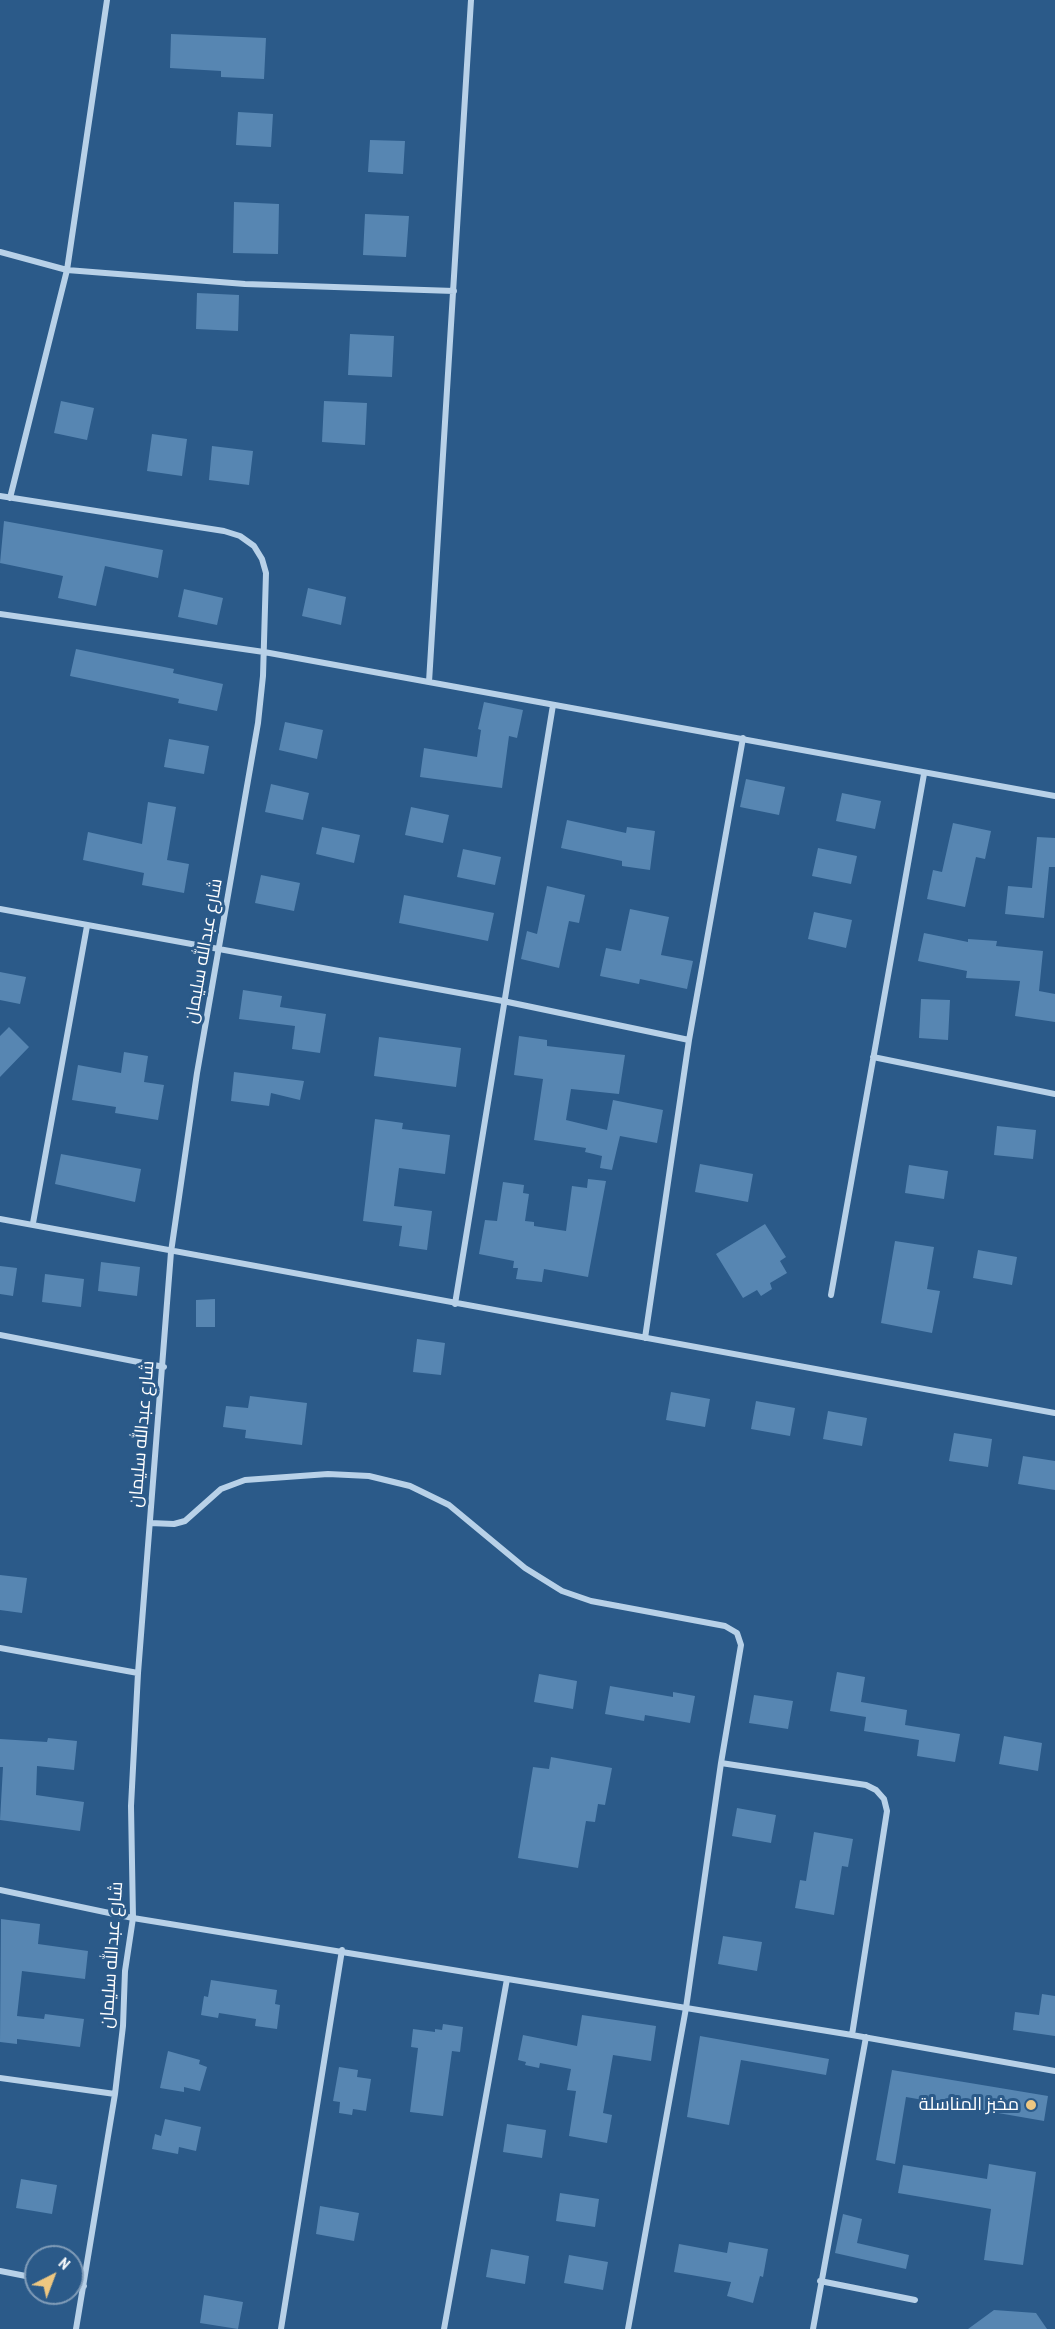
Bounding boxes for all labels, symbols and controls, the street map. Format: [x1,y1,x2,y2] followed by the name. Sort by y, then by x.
[181,877,227,1025] street label: شارع عبدالله سليمان
[125,1360,159,1508] street label: شارع عبدالله سليمان
[96,1881,128,2029] street label: شارع عبدالله سليمان
[919,2094,1019,2116] place label: مخبز المناسلة
[1024,2098,1038,2112] marker: مخبز المناسلة
[24,2245,84,2305] north arrow
[55,2253,75,2273] text: N

